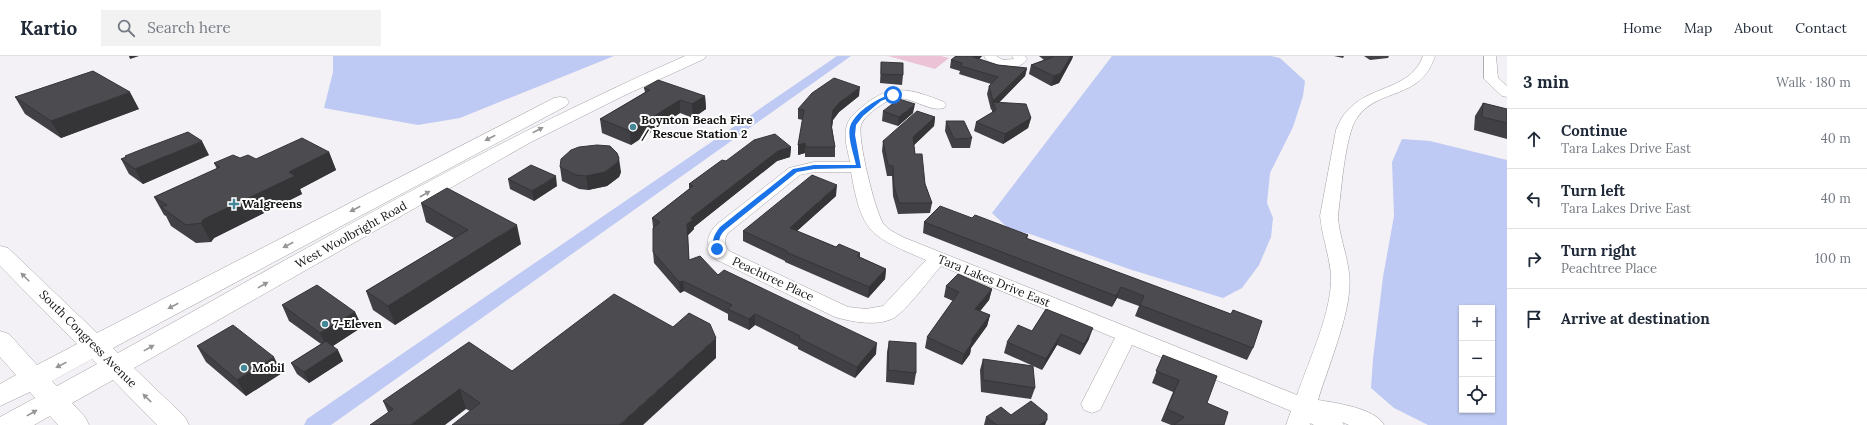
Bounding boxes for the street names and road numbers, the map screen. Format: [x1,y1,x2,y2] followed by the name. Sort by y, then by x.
[292,198,409,271] street label: West Woolbright Road
[936,251,1053,310] street label: Tara Lakes Drive East
[730,253,817,304] street label: Peachtree Place
[36,287,141,391] street label: South Congress Avenue

